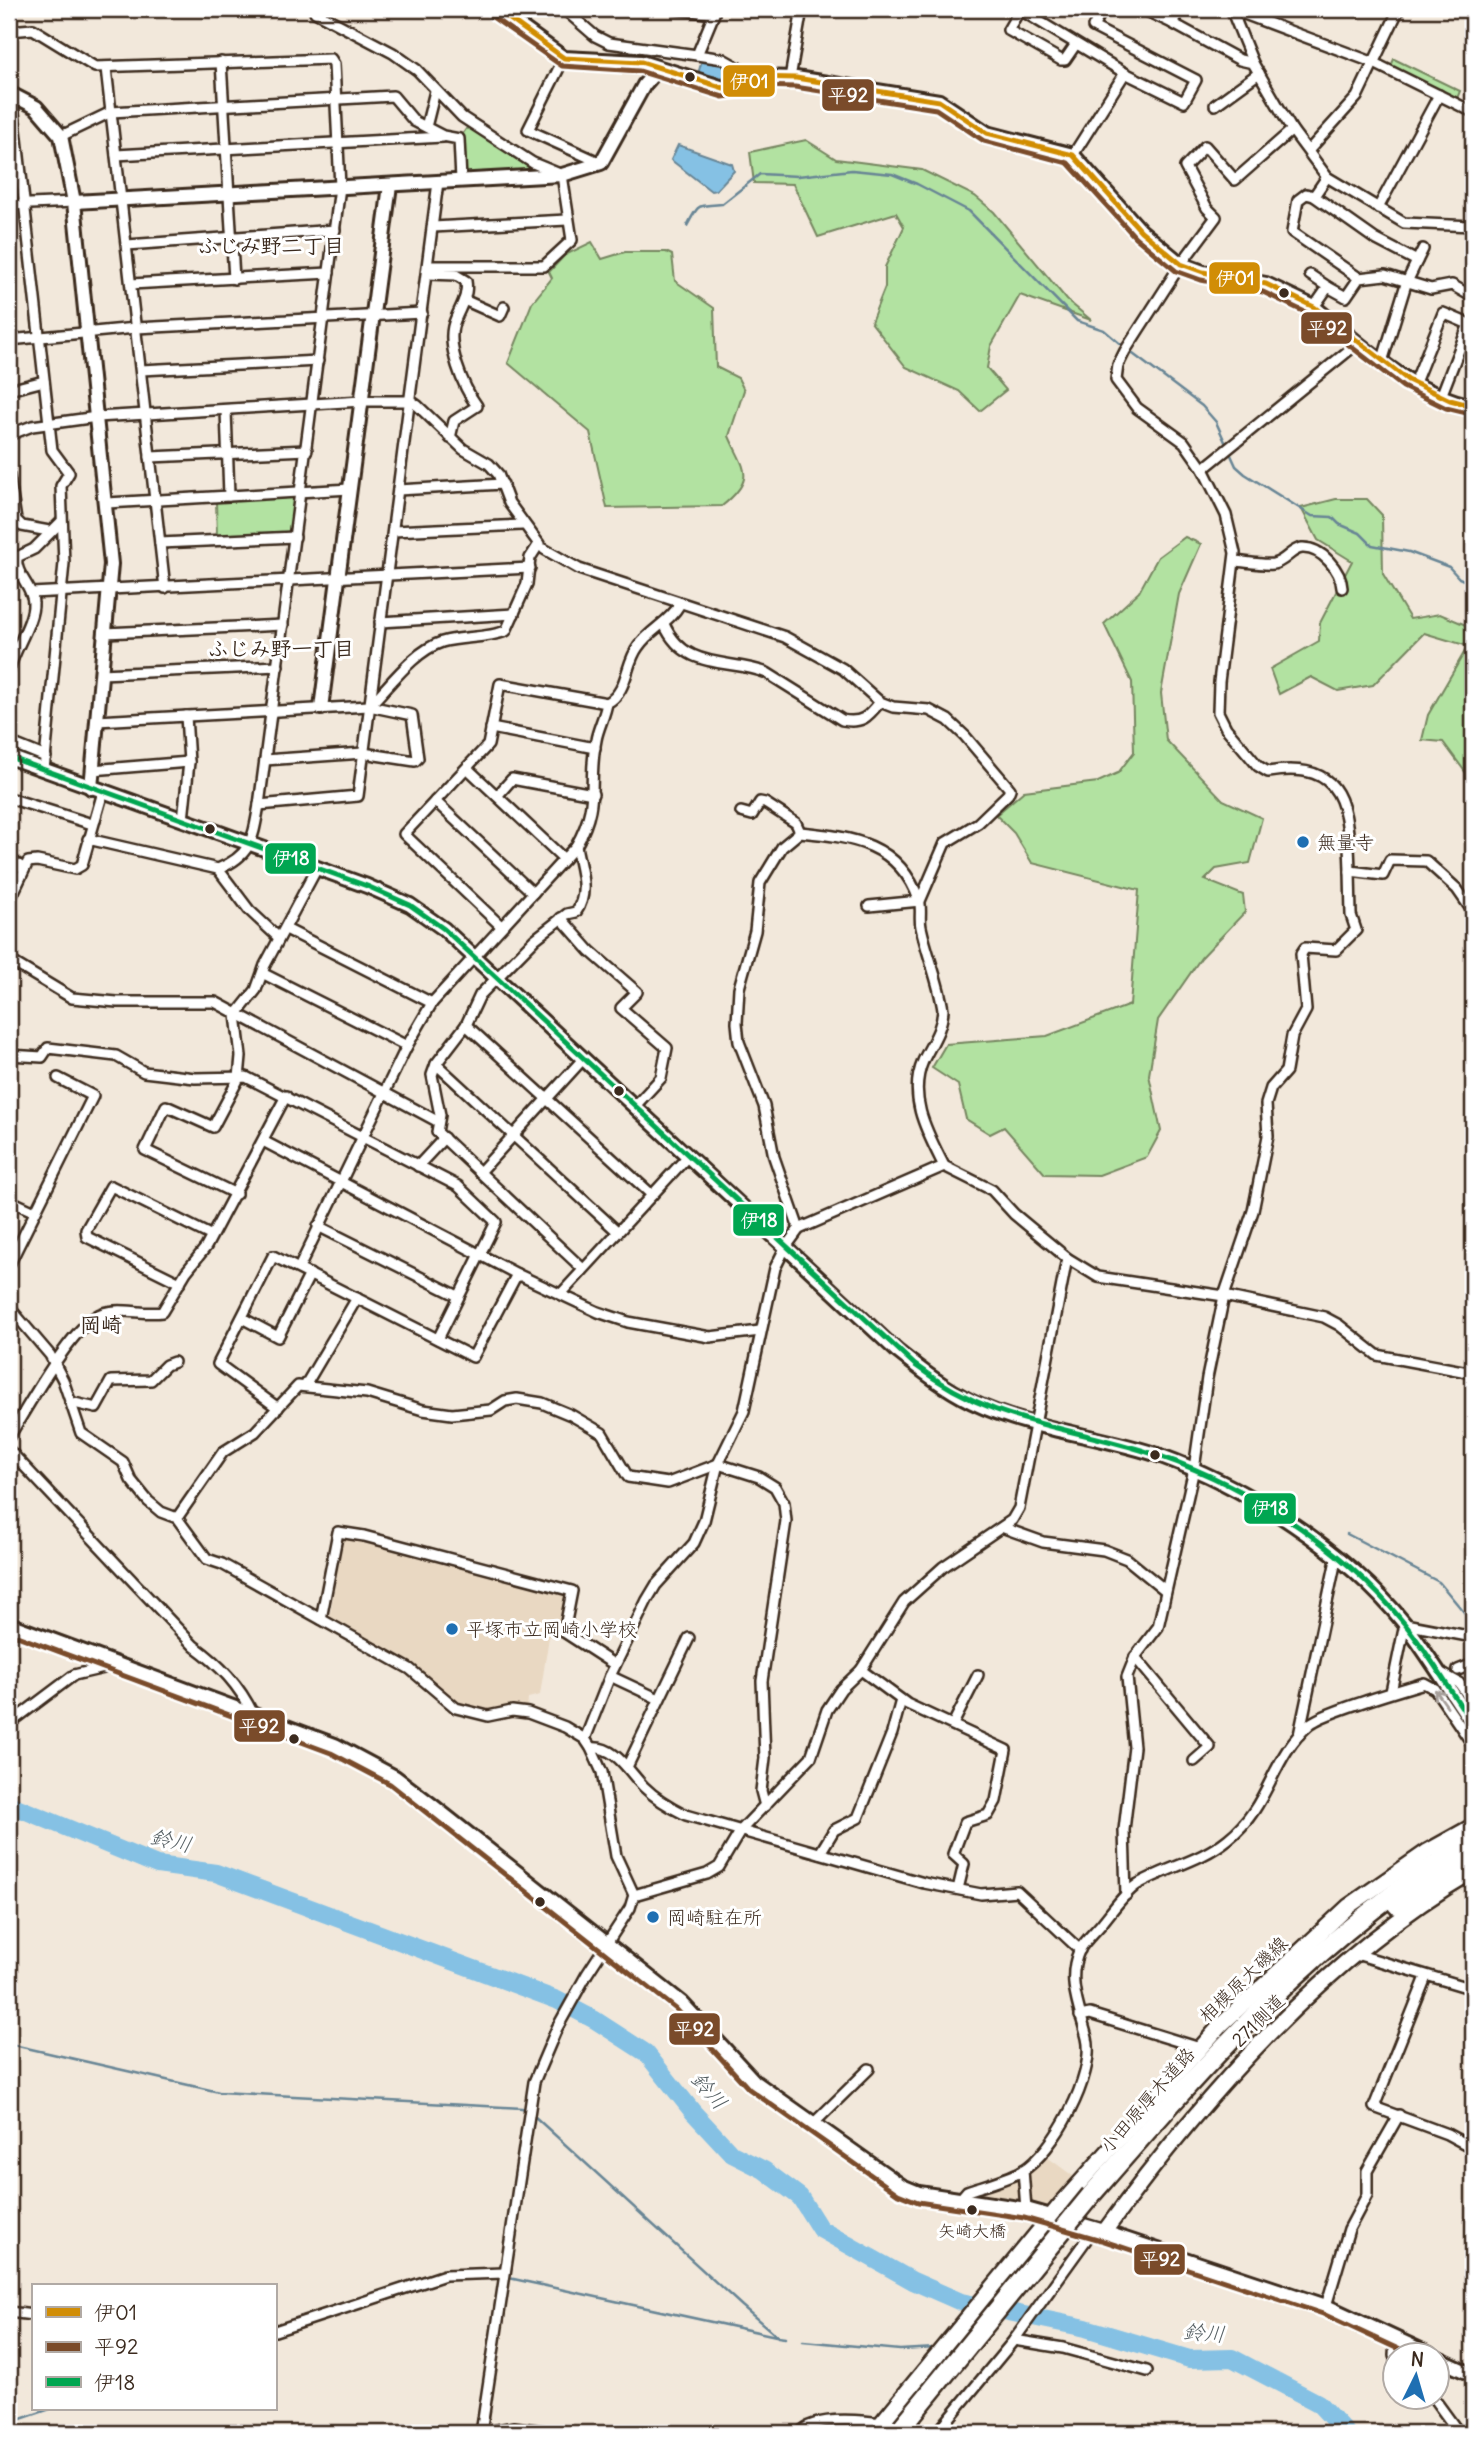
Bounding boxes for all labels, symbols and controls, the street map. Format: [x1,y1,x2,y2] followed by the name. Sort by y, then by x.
[722,64,776,98] line badge: 伊01
[729,69,769,93] text: 伊01
[683,70,697,84] unlabelled marker
[821,78,875,112] line badge: 平92
[828,83,868,107] text: 平92
[198,232,345,259] district label: ふじみ野二丁目
[1208,261,1261,295] line badge: 伊01
[1215,266,1255,290] text: 伊01
[1277,286,1291,300] unlabelled marker
[1300,311,1353,345] line badge: 平92
[1307,316,1347,340] text: 平92
[208,635,355,662] district label: ふじみ野一丁目
[203,822,217,836] unlabelled marker
[1317,830,1374,854] place label: 無量寺
[1295,834,1311,850] marker: 無量寺
[264,842,317,875] line badge: 伊18
[272,846,310,870] text: 伊18
[612,1084,626,1098] unlabelled marker
[732,1203,785,1237] line badge: 伊18
[740,1208,778,1232] text: 伊18
[80,1311,122,1338] district label: 岡崎
[1148,1448,1162,1462] unlabelled marker
[1243,1492,1297,1525] line badge: 伊18
[1251,1496,1289,1520] text: 伊18
[466,1617,637,1641] place label: 平塚市立岡崎小学校
[444,1621,460,1637] marker: 平塚市立岡崎小学校
[1434,1689,1448,1708] one-way arrow
[233,1709,286,1743] line badge: 平92
[239,1714,279,1738] text: 平92
[287,1732,301,1746] unlabelled marker
[148,1823,195,1858] water label: 鈴川
[533,1895,547,1909] unlabelled marker
[667,1905,762,1929] place label: 岡崎駐在所
[645,1909,661,1925] marker: 岡崎駐在所
[1194,1931,1292,2027] street label: 相模原大磯線
[1226,1988,1290,2052] street label: 271側道
[668,2012,721,2046] line badge: 平92
[674,2017,714,2041] text: 平92
[1094,2042,1200,2158] street label: 小田原厚木道路
[685,2066,733,2115] water label: 鈴川
[965,2203,979,2217] marker: 矢崎大橋
[938,2220,1006,2242] place label: 矢崎大橋
[1133,2243,1186,2276] line badge: 平92
[1140,2247,1180,2271] text: 平92
[32,2284,276,2410] legend
[94,2299,137,2326] text: 伊01
[1182,2317,1226,2348] water label: 鈴川
[94,2333,139,2360] text: 平92
[1380,2340,1450,2410] north arrow
[1410,2347,1425,2372] text: N
[94,2369,135,2396] text: 伊18

